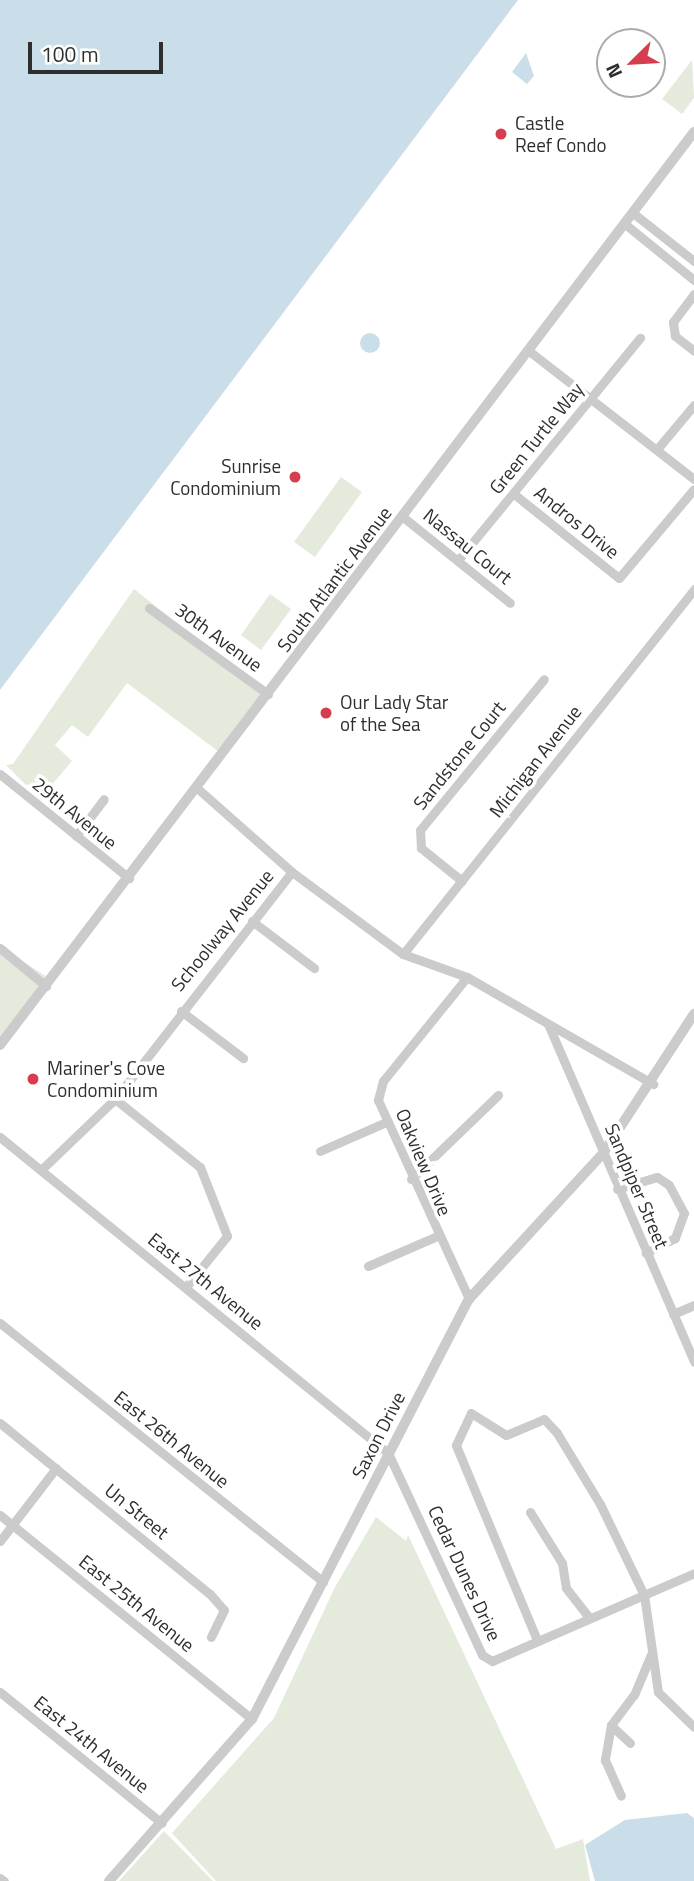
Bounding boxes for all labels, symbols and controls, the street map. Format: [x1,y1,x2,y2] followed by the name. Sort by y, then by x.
[32,28,166,72] scale bar
[596,28,666,98] north arrow
[41,38,98,70] text: 100 m
[597,59,629,83] text: N
[515,112,607,156] place label: Castle Reef Condo
[493,126,509,142] marker: Castle Reef Condo
[484,378,588,498] street label: Green Turtle Way
[170,455,281,499] place label: Sunrise Condominium
[287,469,303,485] marker: Sunrise Condominium
[530,481,624,563] street label: Andros Drive
[272,502,396,656] street label: South Atlantic Avenue
[419,503,517,589] street label: Nassau Court
[171,598,267,676] street label: 30th Avenue
[340,691,448,735] place label: Our Lady Star of the Sea
[408,696,510,814] street label: Sandstone Court
[484,700,586,822] street label: Michigan Avenue
[318,705,334,721] marker: Our Lady Star of the Sea
[28,772,122,854] street label: 29th Avenue
[166,865,278,995] street label: Schoolway Avenue
[47,1057,165,1101] place label: Mariner's Cove Condominium
[25,1071,41,1087] marker: Mariner's Cove Condominium
[391,1105,457,1219] street label: Oakview Drive
[600,1120,674,1252] street label: Sandpiper Street
[144,1228,268,1334] street label: East 27th Avenue
[110,1386,234,1492] street label: East 26th Avenue
[346,1388,410,1482] street label: Saxon Drive
[100,1478,174,1544] street label: Un Street
[424,1502,506,1644] street label: Cedar Dunes Drive
[75,1550,199,1656] street label: East 25th Avenue
[30,1691,154,1797] street label: East 24th Avenue

